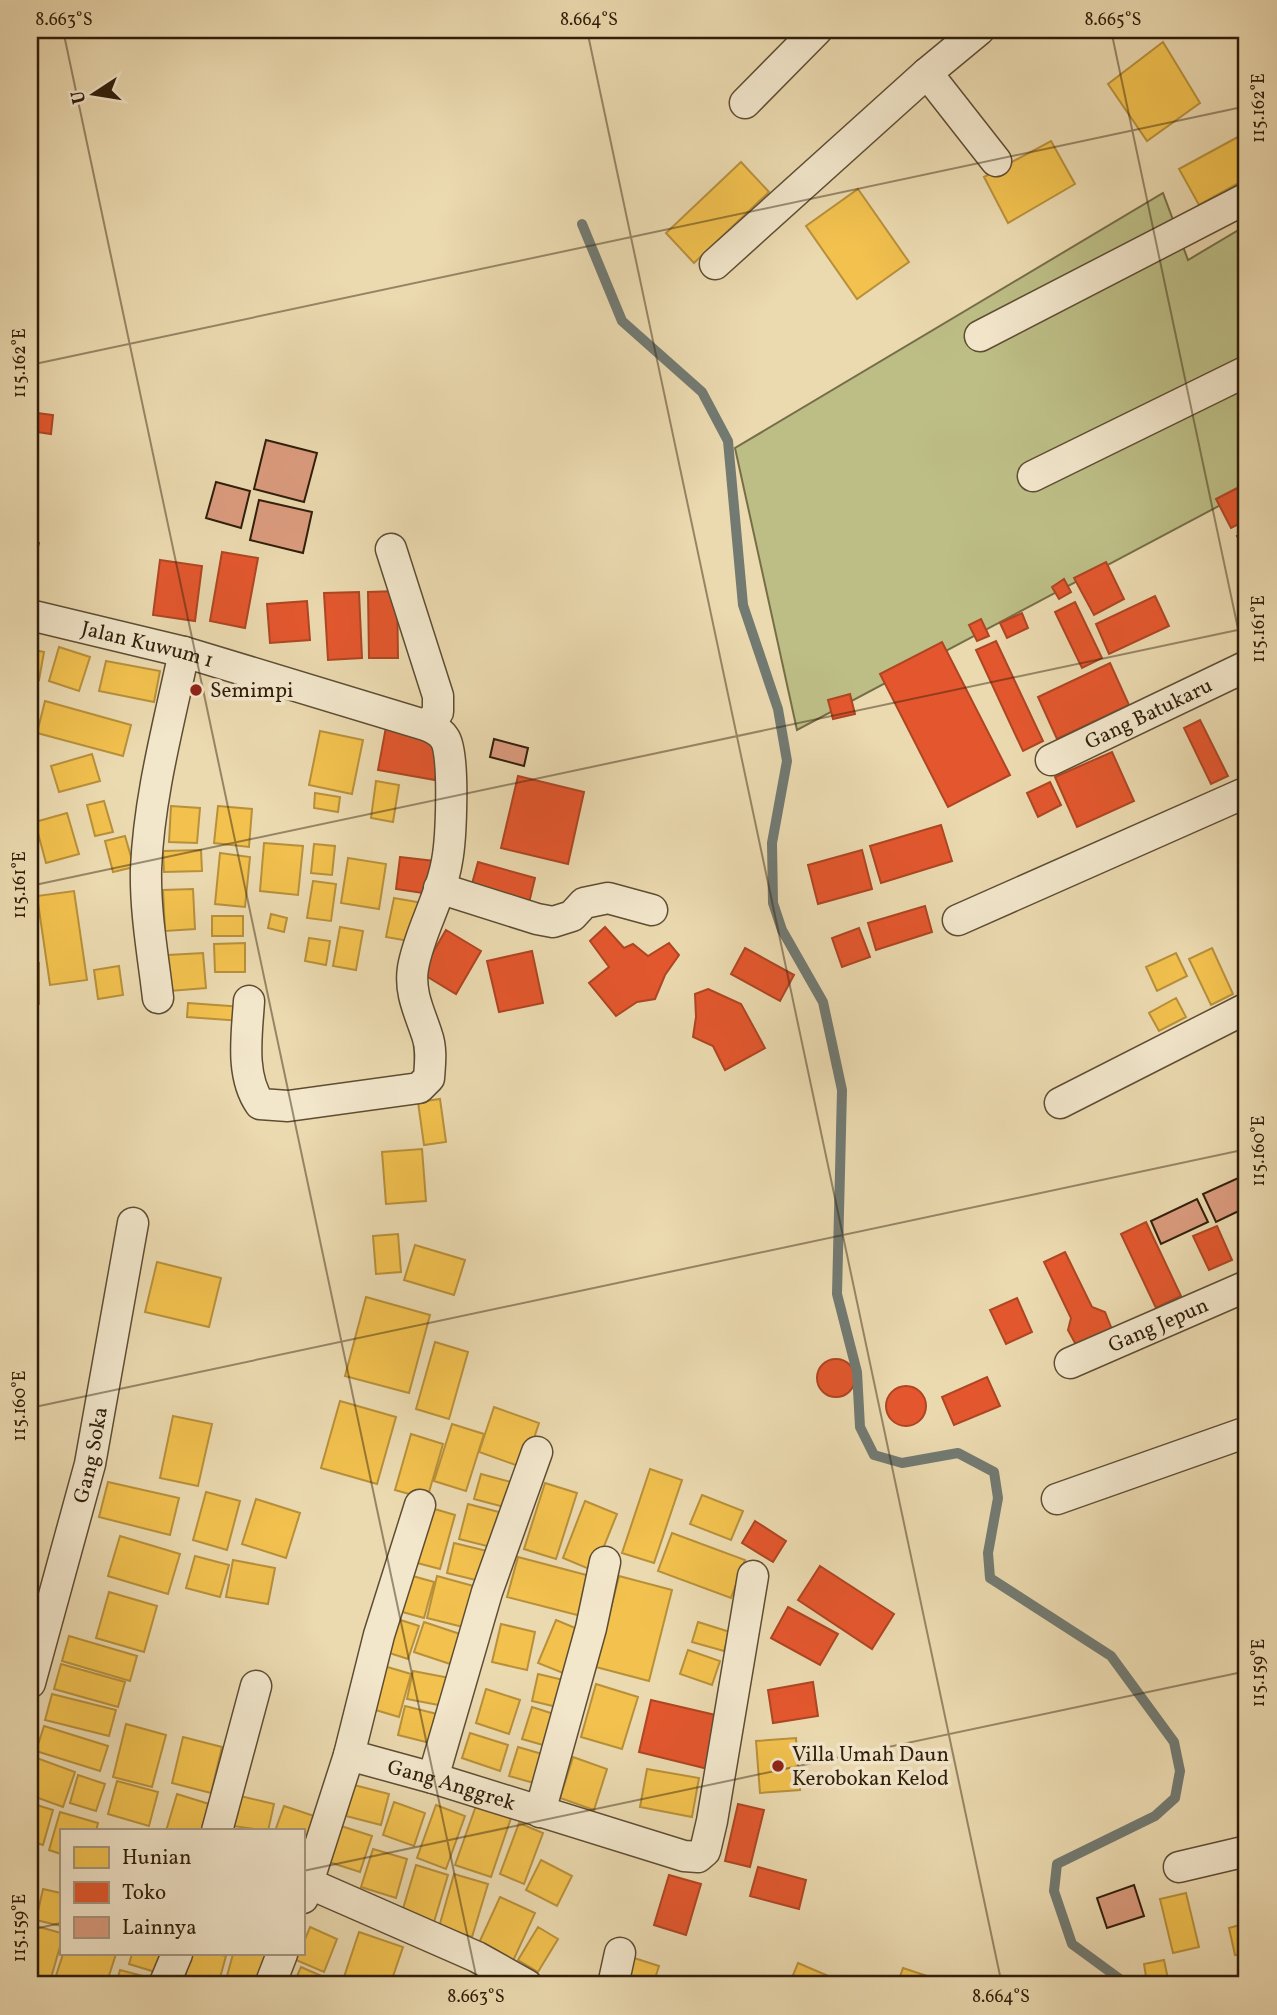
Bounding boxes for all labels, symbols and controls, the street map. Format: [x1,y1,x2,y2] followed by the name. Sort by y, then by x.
[35,8,93,33] text: 8.663°S
[560,8,618,33] text: 8.664°S
[1084,8,1142,33] text: 8.665°S
[60,60,130,130] north arrow
[1247,73,1272,143] text: 115.162°E
[65,88,93,106] text: U
[8,328,33,398] text: 115.162°E
[1247,595,1272,663] text: 115.161°E
[78,615,217,676] street label: Jalan Kuwum 1
[1080,672,1218,758] street label: Gang Batukaru
[210,677,293,706] place label: Semimpi
[188,682,204,698] marker: Semimpi
[8,851,33,919] text: 115.161°E
[1247,1115,1272,1186] text: 115.160°E
[1104,1292,1213,1361] street label: Gang Jepun
[8,1370,33,1441] text: 115.160°E
[67,1405,116,1507] street label: Gang Soka
[1247,1638,1272,1707] text: 115.159°E
[792,1741,949,1794] place label: Villa Umah Daun Kerobokan Kelod
[384,1753,519,1819] street label: Gang Anggrek
[770,1758,786,1774] marker: Villa Umah Daun Kerobokan Kelod
[60,1829,304,1955] legend
[122,1844,192,1873] text: Hunian
[122,1879,166,1908] text: Toko
[8,1893,33,1962] text: 115.159°E
[122,1914,197,1943] text: Lainnya
[447,1985,505,2010] text: 8.663°S
[972,1985,1030,2010] text: 8.664°S

